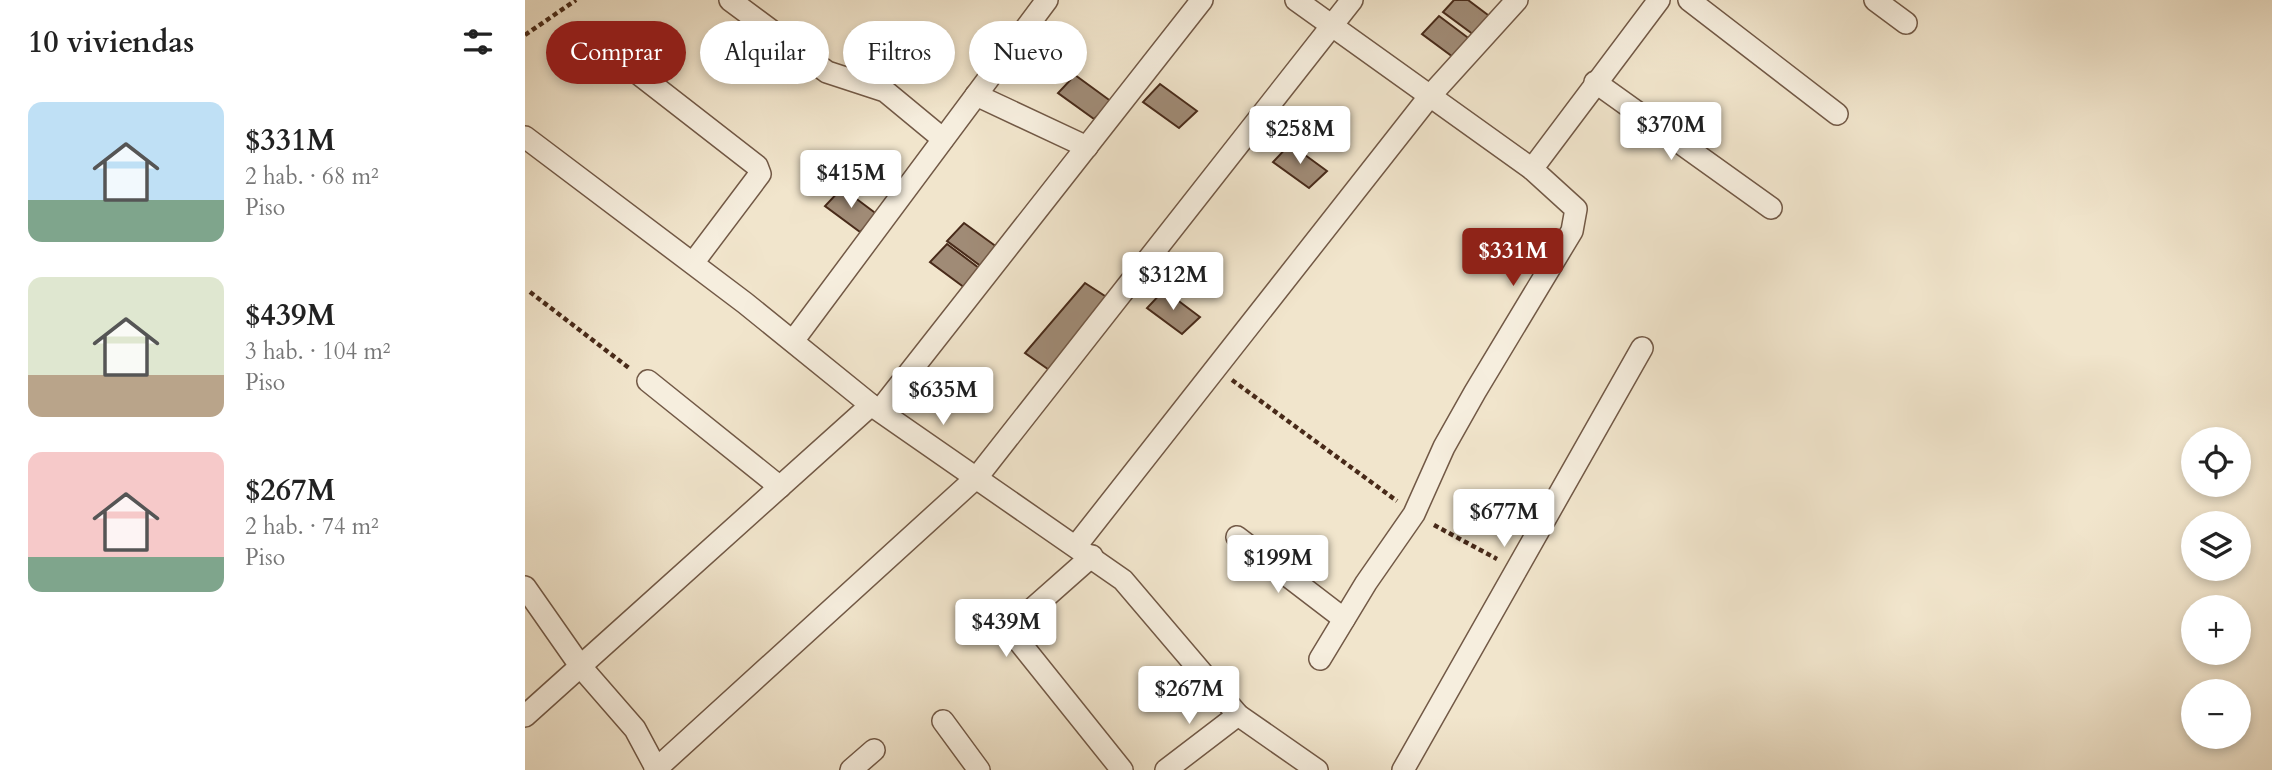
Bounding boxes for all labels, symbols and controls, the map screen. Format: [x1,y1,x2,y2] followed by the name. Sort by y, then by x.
[546,21,686,84] chip: Comprar
[700,21,829,84] chip: Alquilar
[843,21,955,84] chip: Filtros
[969,21,1087,84] chip: Nuevo
[28,22,194,63] text: 10 viviendas
[459,23,497,61] icon: filters
[1622,102,1720,162] pin: $370M
[1251,106,1349,166] pin: $258M
[1636,109,1706,140] text: $370M
[1265,113,1335,144] text: $258M
[245,120,336,161] text: $331M
[84,130,168,214] icon: home
[802,150,900,210] pin: $415M
[816,157,886,188] text: $415M
[245,161,379,192] text: 2 hab. · 68 m²
[245,192,285,223] text: Piso
[1464,229,1562,288] pin: $331M
[1478,235,1548,266] text: $331M
[1124,252,1222,312] pin: $312M
[1138,259,1208,290] text: $312M
[245,295,336,336] text: $439M
[84,305,168,389] icon: home
[245,336,391,367] text: 3 hab. · 104 m²
[245,367,285,398] text: Piso
[894,368,992,427] pin: $635M
[908,374,978,405] text: $635M
[2181,427,2251,749] map controls
[2181,427,2251,497] button: locate
[245,470,336,511] text: $267M
[84,480,168,564] icon: home
[1455,490,1553,549] pin: $677M
[1469,496,1539,527] text: $677M
[245,511,379,542] text: 2 hab. · 74 m²
[2181,511,2251,581] button: layers
[1229,536,1327,595] pin: $199M
[245,542,285,573] text: Piso
[1243,542,1313,573] text: $199M
[2181,595,2251,665] button: +
[957,600,1055,659] pin: $439M
[971,606,1041,637] text: $439M
[1140,666,1238,726] pin: $267M
[1154,673,1224,704] text: $267M
[2181,679,2251,749] button: −

